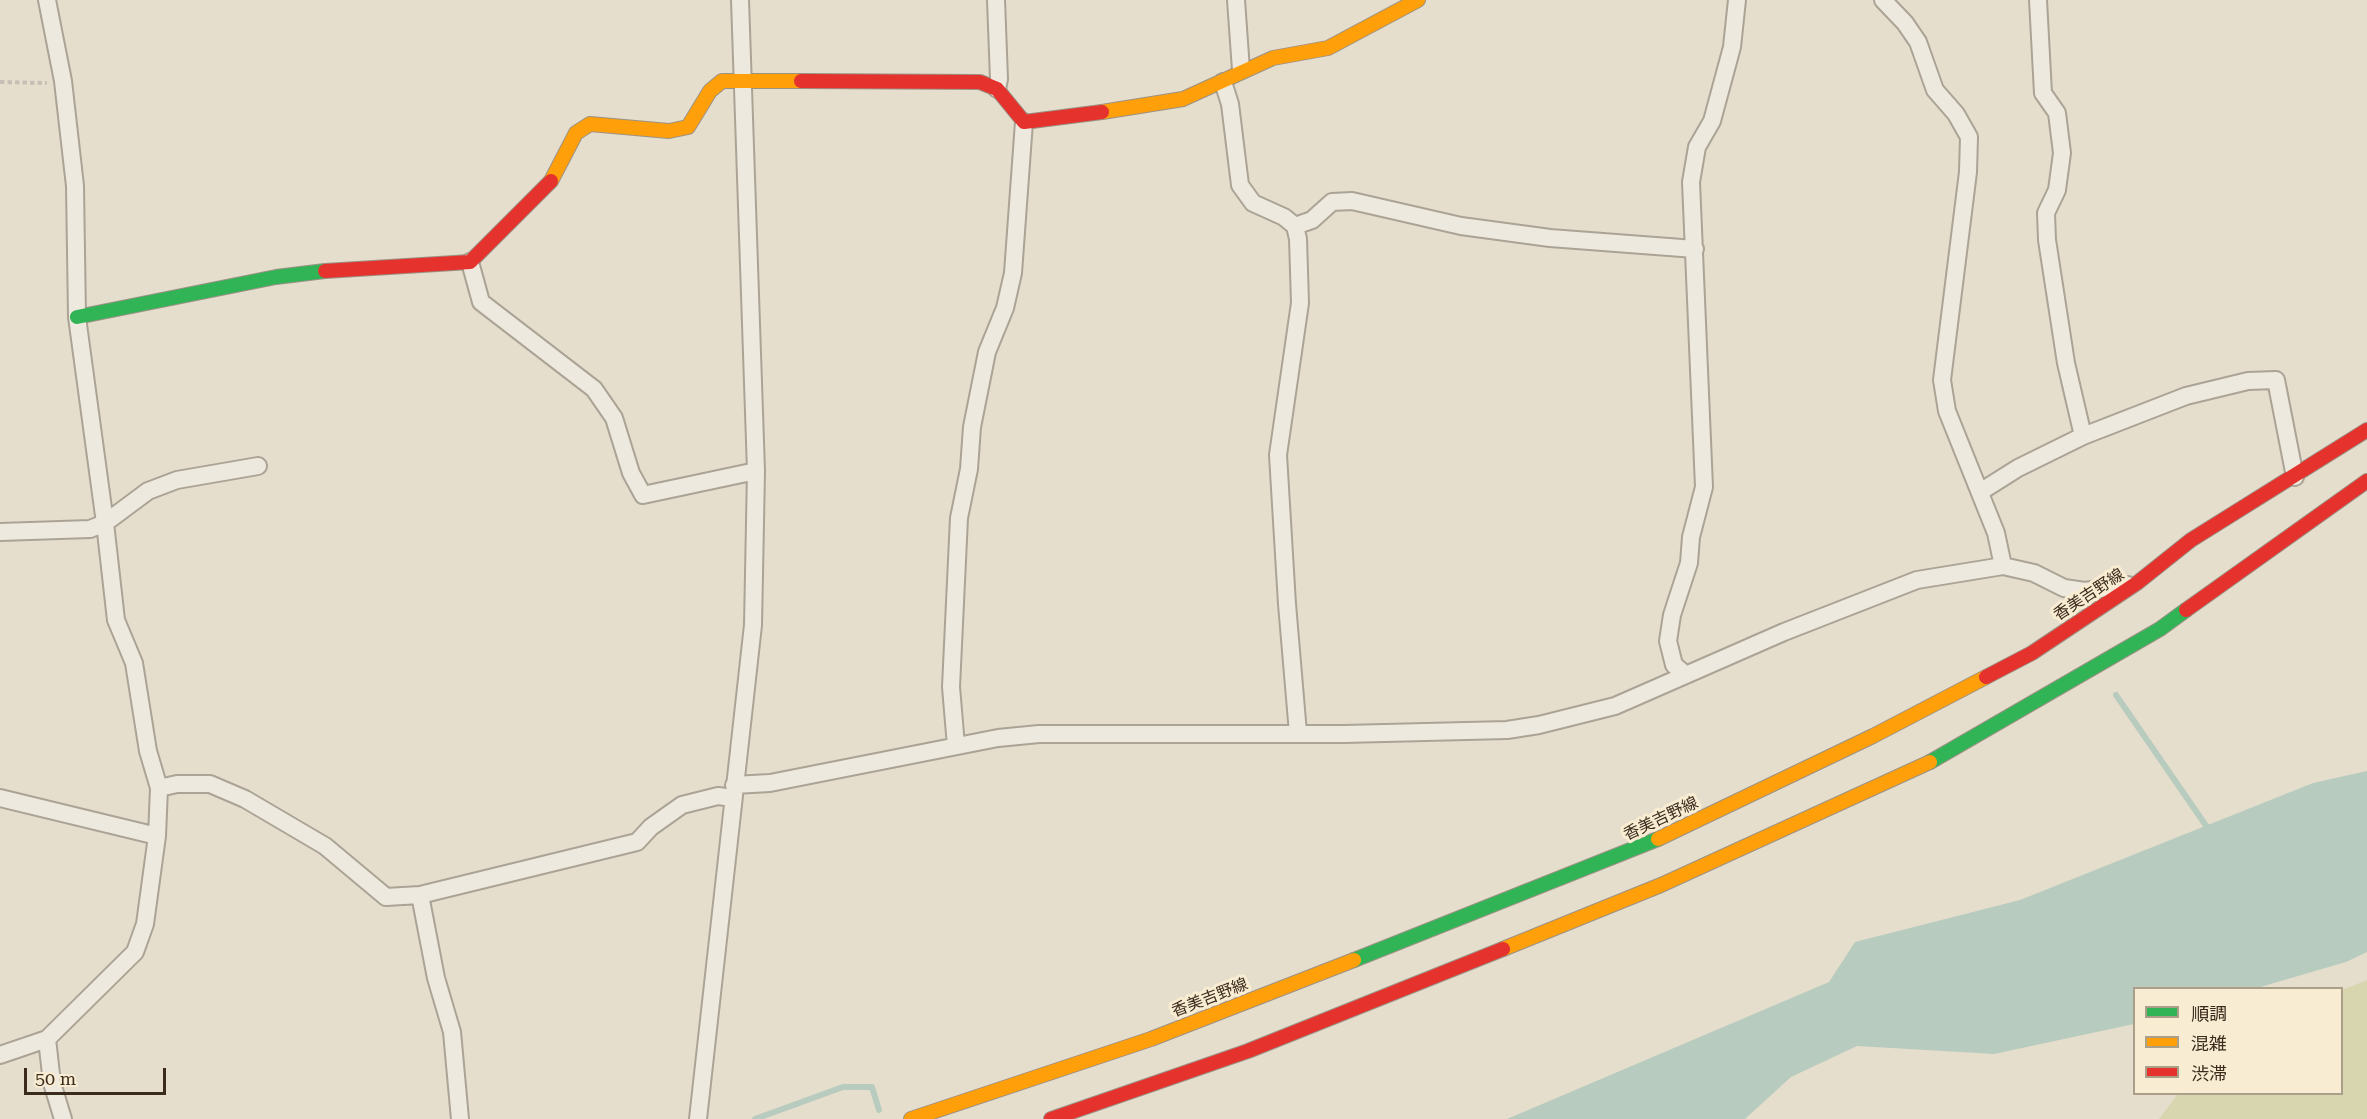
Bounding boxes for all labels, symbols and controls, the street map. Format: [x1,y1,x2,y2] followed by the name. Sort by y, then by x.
[2050,565,2128,625] street label: 香美吉野線
[1621,793,1701,845] street label: 香美吉野線
[1169,975,1251,1021] street label: 香美吉野線
[2133,987,2343,1095] legend
[2191,1003,2227,1024] text: 順調
[2191,1033,2227,1054] text: 混雑
[27,1056,170,1094] scale bar
[2191,1063,2227,1084] text: 渋滞
[35,1068,76,1089] text: 50 m

